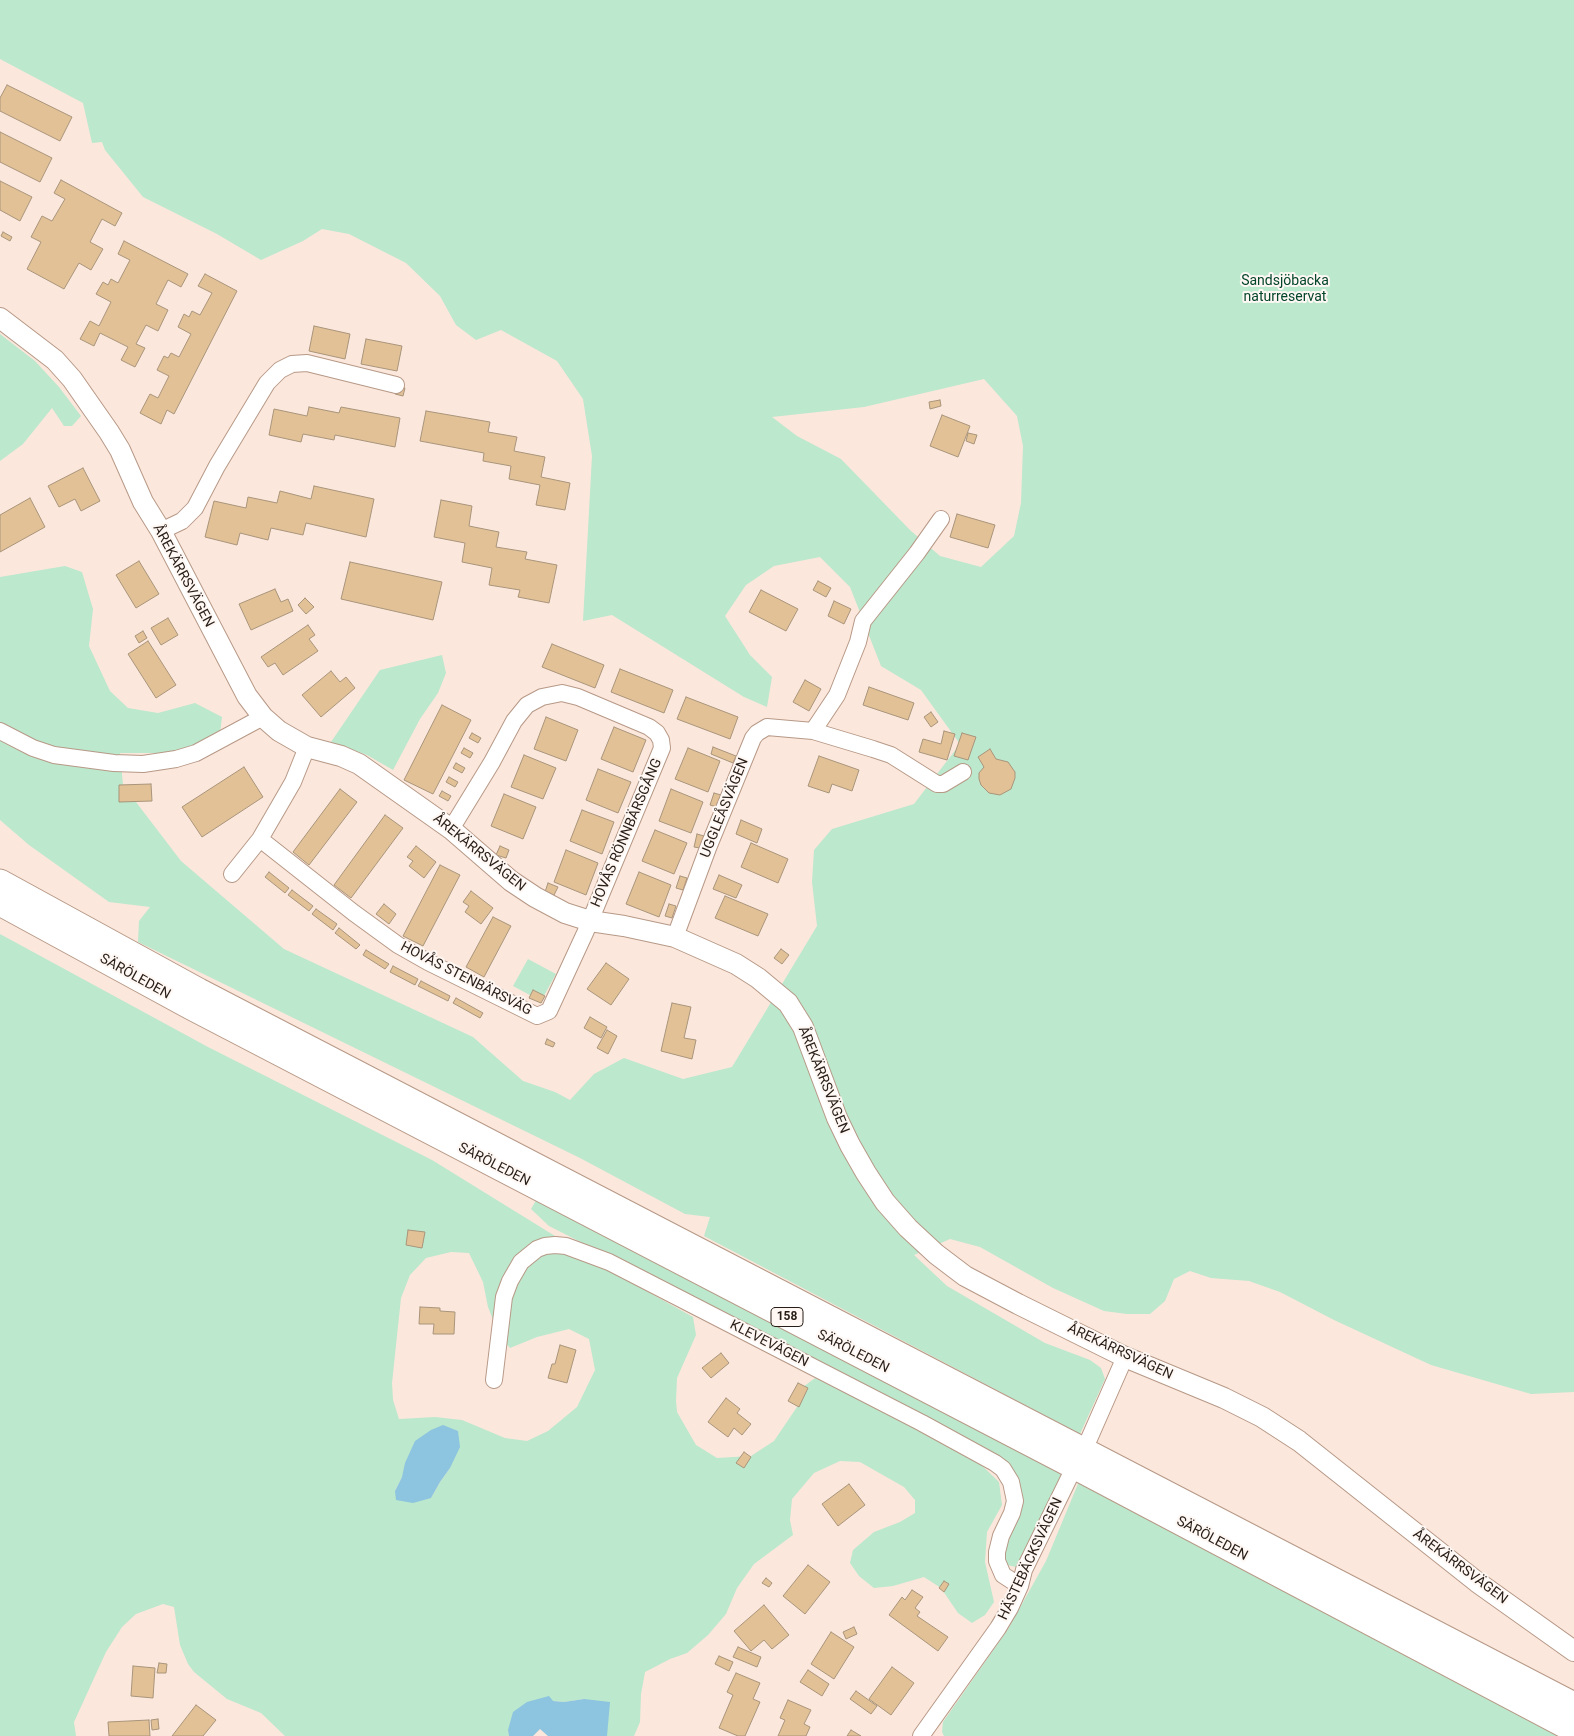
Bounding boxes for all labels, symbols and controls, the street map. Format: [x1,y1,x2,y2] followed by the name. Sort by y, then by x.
[1241,273,1329,306] park label: Sandsjöbacka naturreservat
[149,522,217,630] street label: ÅREKÄRRSVÄGEN
[588,756,666,910] street label: HOVÅS RÖNNBÄRSGÅNG
[697,756,753,860] street label: UGGLEÅSVÄGEN
[429,811,529,895] street label: ÅREKÄRRSVÄGEN
[398,939,534,1019] street label: HOVÅS STENBÄRSVÄG
[97,951,173,1003] street label: SÄRÖLEDEN
[794,1024,852,1136] street label: ÅREKÄRRSVÄGEN
[455,1140,533,1190] street label: SÄRÖLEDEN
[771,1308,803,1326] road number: 158
[727,1317,811,1371] street label: KLEVEVÄGEN
[1065,1320,1175,1384] street label: ÅREKÄRRSVÄGEN
[814,1327,892,1377] street label: SÄRÖLEDEN
[995,1495,1067,1623] street label: HÄSTEBÄCKSVÄGEN
[1173,1513,1251,1565] street label: SÄRÖLEDEN
[1409,1526,1511,1608] street label: ÅREKÄRRSVÄGEN

